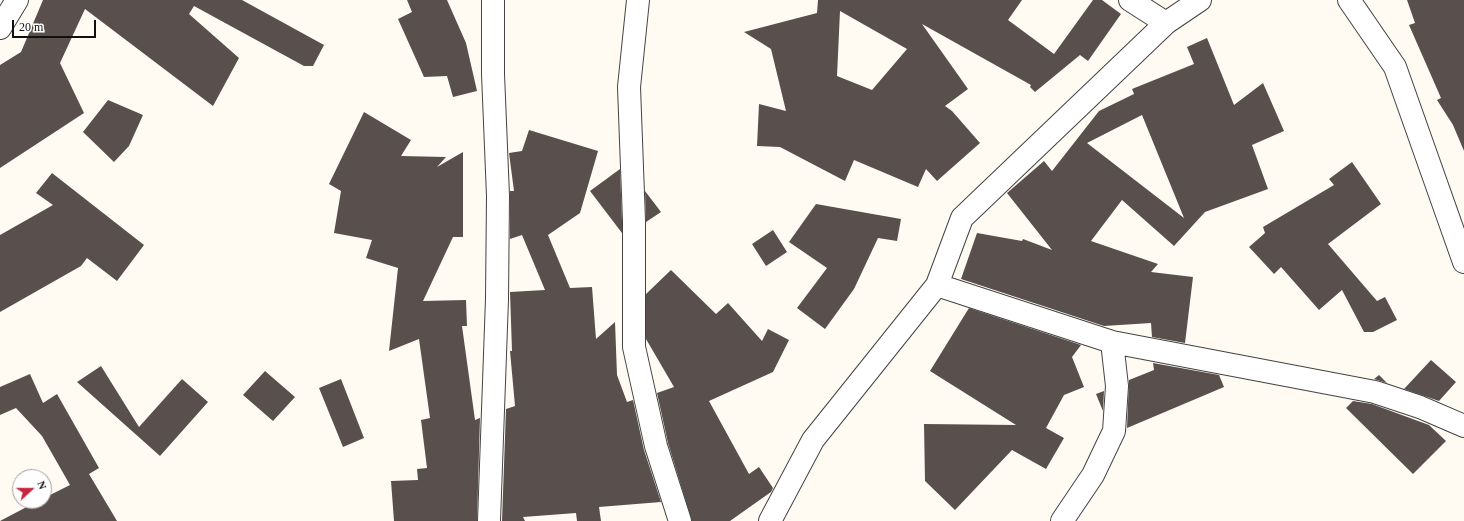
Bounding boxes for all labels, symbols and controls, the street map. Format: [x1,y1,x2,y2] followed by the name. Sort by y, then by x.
[14,12,98,38] scale bar
[19,20,43,34] text: 20 m
[12,469,52,509] north arrow
[35,479,49,491] text: N

